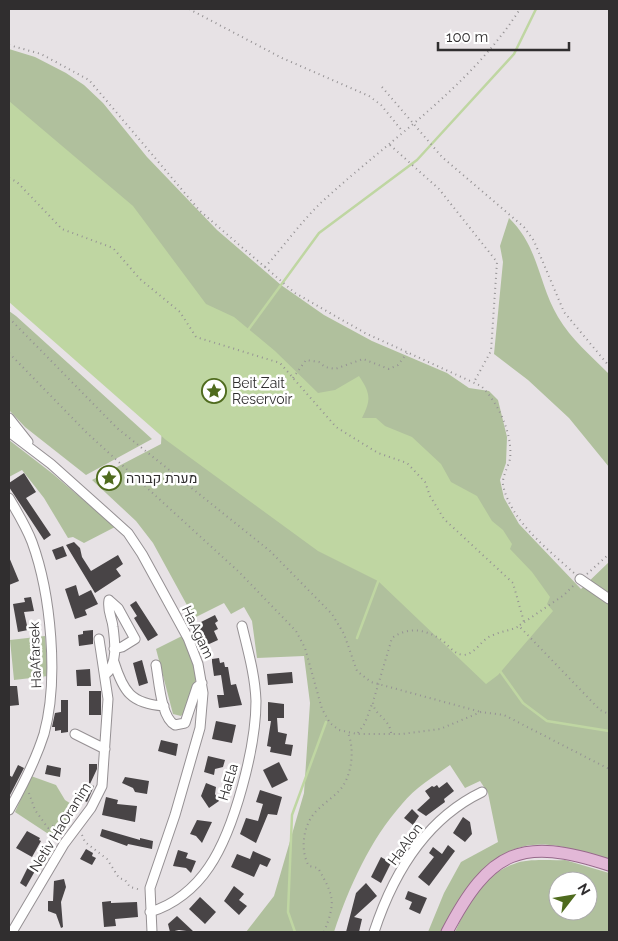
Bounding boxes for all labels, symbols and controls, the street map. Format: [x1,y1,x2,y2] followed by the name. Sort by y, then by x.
[438,20,569,52] scale bar
[446,28,488,46] text: 100 m
[232,375,293,407] place label: Beit Zait Reservoir
[201,378,227,404] place icon: Beit Zait Reservoir
[96,465,122,491] place icon: מערת קבורה
[126,470,197,486] place label: מערת קבורה
[179,603,217,661] street label: HaAgam
[26,621,44,689] street label: HaAfarsek
[215,762,241,802] street label: HaEla
[26,779,94,875] street label: Netiv HaOranim
[385,820,425,868] street label: HaAlon
[548,871,598,921] north arrow
[575,881,594,898] text: N

